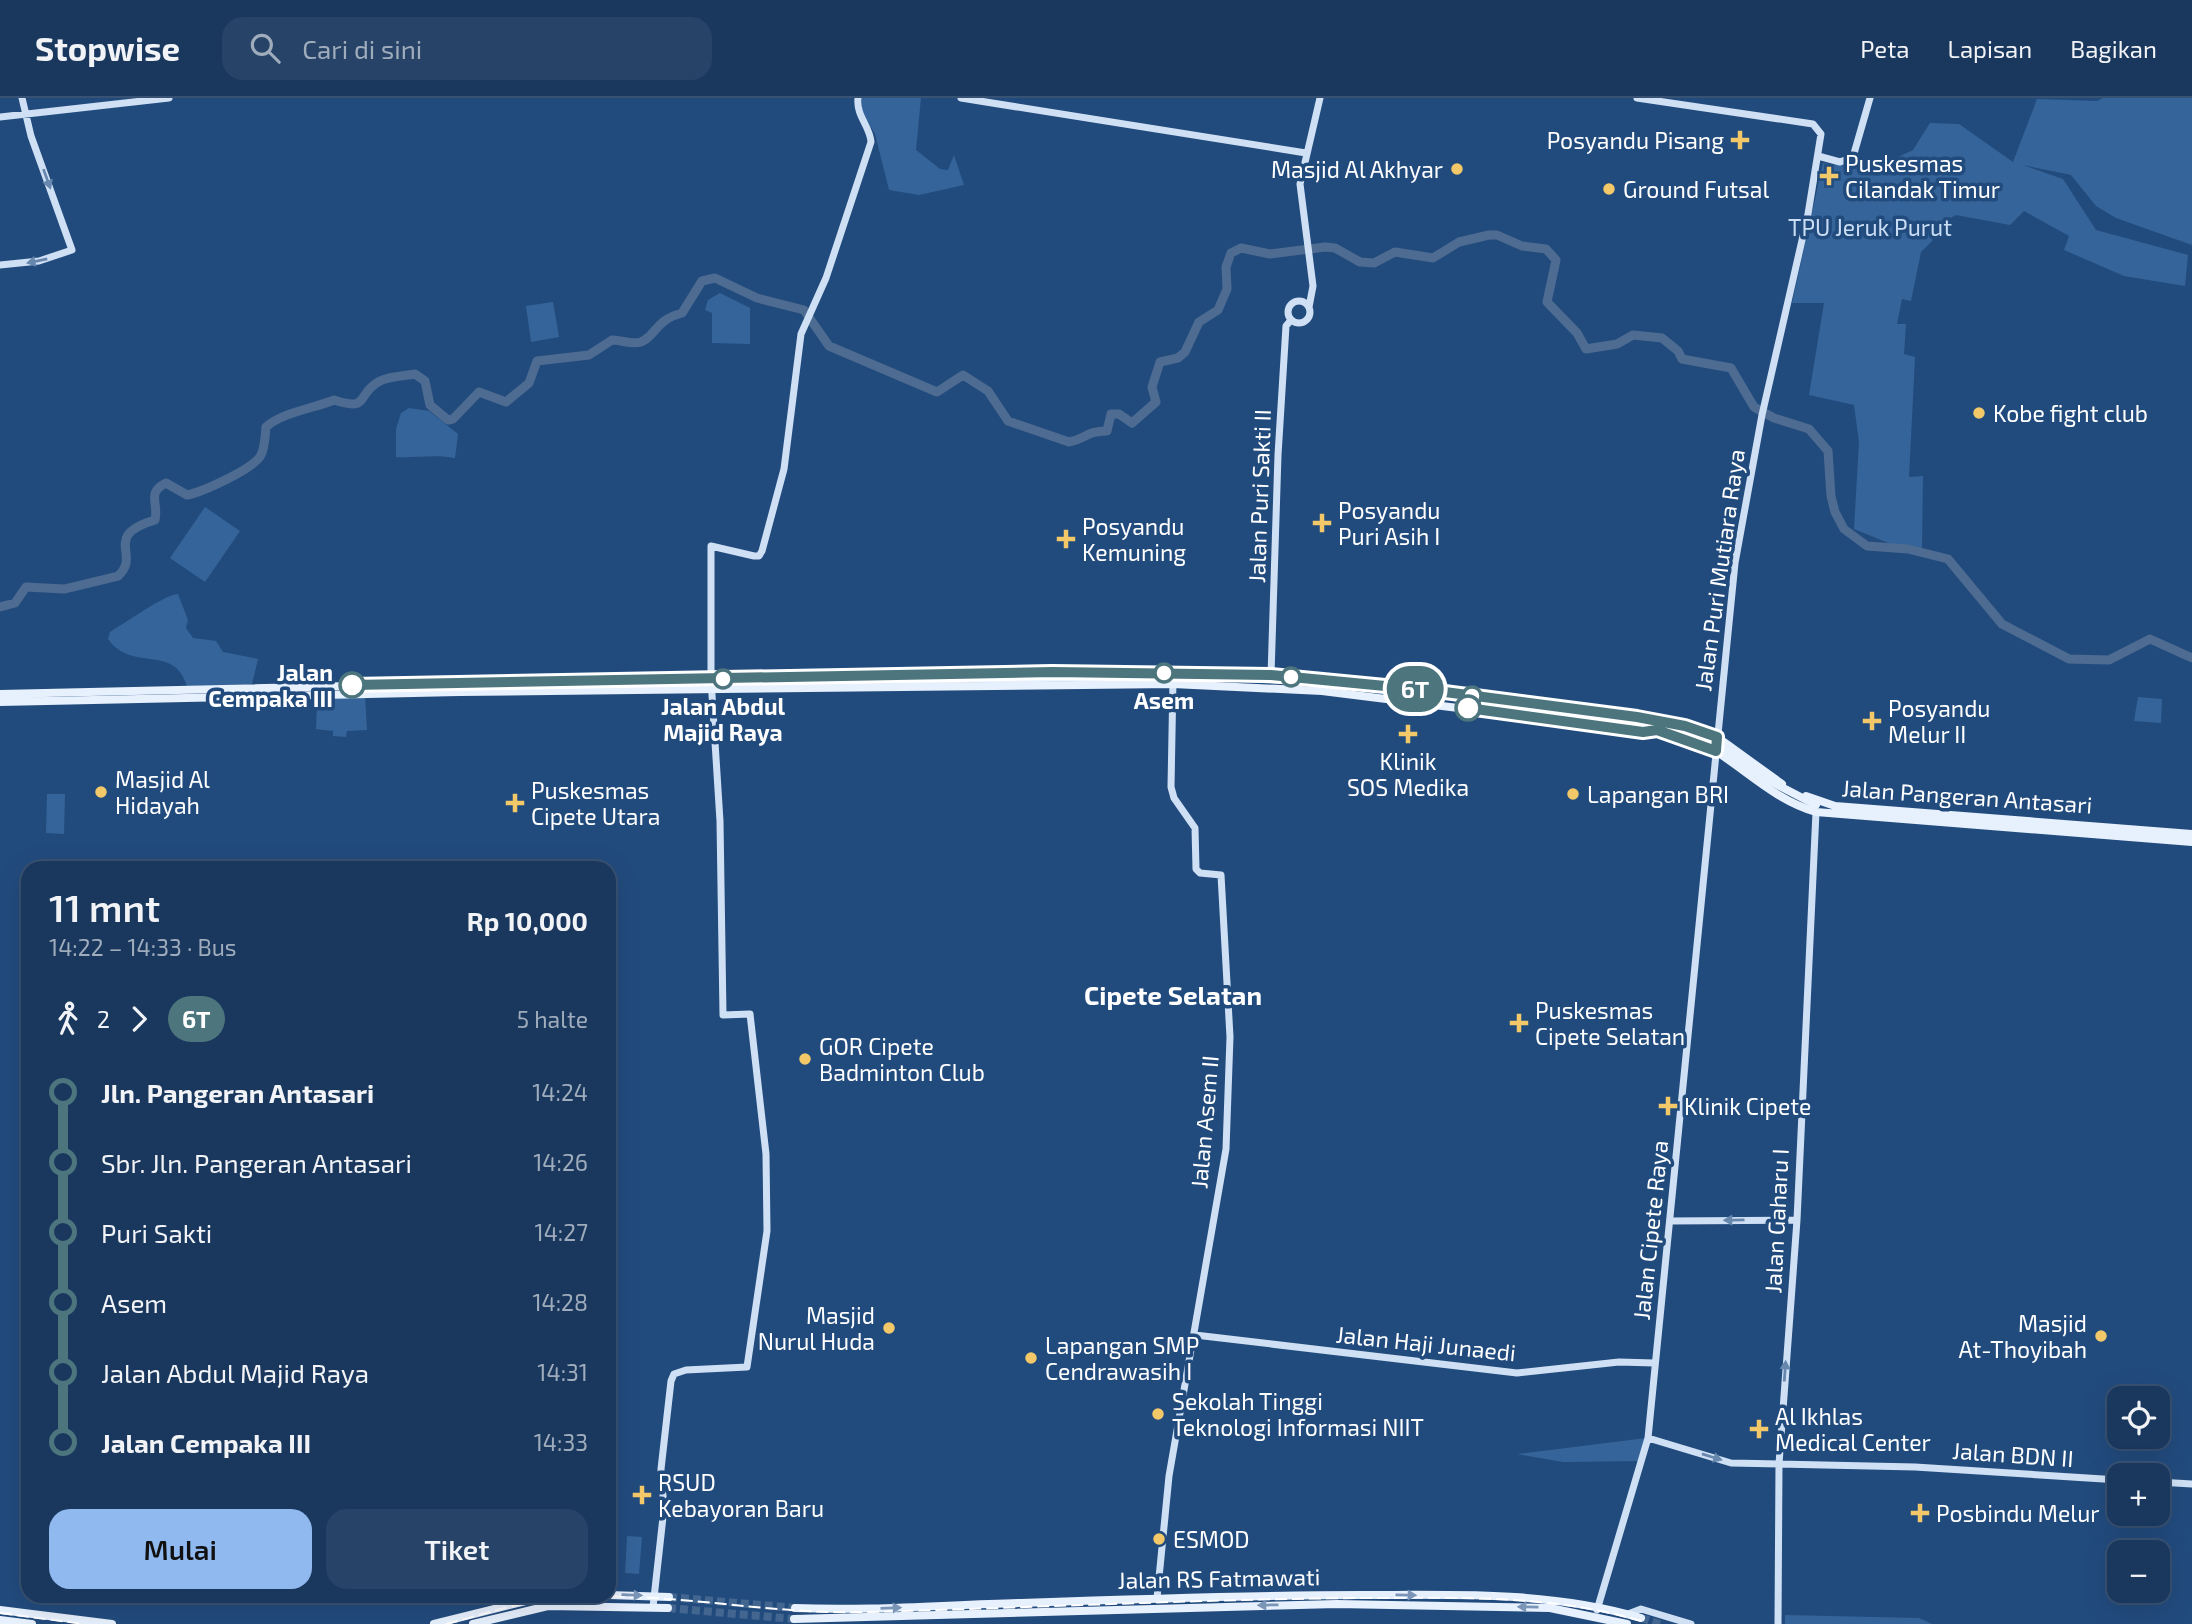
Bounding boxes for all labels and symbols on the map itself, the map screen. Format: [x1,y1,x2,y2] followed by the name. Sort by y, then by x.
[1547,126,1724,154] place label: Posyandu Pisang
[1730,130,1750,150] marker: Posyandu Pisang
[1845,149,2000,203] place label: Puskesmas Cilandak Timur
[1271,155,1443,183] place label: Masjid Al Akhyar
[1449,161,1465,177] marker: Masjid Al Akhyar
[1819,166,1839,186] marker: Puskesmas Cilandak Timur
[42,168,53,189] one-way arrow
[1623,175,1769,203] place label: Ground Futsal
[1601,181,1617,197] marker: Ground Futsal
[1788,213,1952,241] park label: TPU Jeruk Purut
[26,256,48,267] one-way arrow
[1993,399,2148,427] place label: Kobe fight club
[1971,405,1987,421] marker: Kobe fight club
[1242,409,1276,583] street label: Jalan Puri Sakti II
[1688,447,1750,693] street label: Jalan Puri Mutiara Raya
[1338,496,1440,550] place label: Posyandu Puri Asih I
[1082,512,1186,566] place label: Posyandu Kemuning
[1312,513,1332,533] marker: Posyandu Puri Asih I
[1056,529,1076,549] marker: Posyandu Kemuning
[208,658,333,712] place label: Jalan Cempaka III
[1154,663,1174,683] marker: Asem
[1384,666,1446,712] line badge: 6T
[1281,667,1301,687] unlabelled marker
[713,669,733,689] marker: Jalan Abdul Majid Raya
[339,672,365,698] marker: Jalan Cempaka III
[1134,686,1194,714] place label: Asem
[1462,686,1482,706] unlabelled marker
[661,692,786,746] place label: Jalan Abdul Majid Raya
[1888,694,1990,748] place label: Posyandu Melur II
[1455,695,1481,721] unlabelled marker
[1862,711,1882,731] marker: Posyandu Melur II
[1398,724,1418,744] marker: Klinik SOS Medika
[1347,747,1469,801] place label: Klinik SOS Medika
[115,765,210,819] place label: Masjid Al Hidayah
[1841,773,2093,819] street label: Jalan Pangeran Antasari
[531,776,660,830] place label: Puskesmas Cipete Utara
[1587,780,1729,808] place label: Lapangan BRI
[93,784,109,800] marker: Masjid Al Hidayah
[1565,786,1581,802] marker: Lapangan BRI
[505,793,525,813] marker: Puskesmas Cipete Utara
[1084,979,1262,1010] district label: Cipete Selatan
[1535,996,1685,1050] place label: Puskesmas Cipete Selatan
[1509,1013,1529,1033] marker: Puskesmas Cipete Selatan
[819,1032,985,1086] place label: GOR Cipete Badminton Club
[797,1051,813,1067] marker: GOR Cipete Badminton Club
[1184,1054,1224,1190] street label: Jalan Asem II
[1684,1092,1811,1120] place label: Klinik Cipete
[1658,1096,1678,1116] marker: Klinik Cipete
[1627,1139,1673,1321] street label: Jalan Cipete Raya
[1758,1148,1794,1294] street label: Jalan Gaharu I
[1722,1215,1744,1226] one-way arrow
[758,1301,875,1355] place label: Masjid Nurul Huda
[1959,1309,2087,1363] place label: Masjid At-Thoyibah
[881,1320,897,1336] marker: Masjid Nurul Huda
[1335,1320,1517,1366] street label: Jalan Haji Junaedi
[2093,1328,2109,1344] marker: Masjid At-Thoyibah
[1045,1331,1199,1385] place label: Lapangan SMP Cendrawasih I
[1023,1350,1039,1366] marker: Lapangan SMP Cendrawasih I
[1780,1360,1791,1382] one-way arrow
[1172,1387,1424,1441] place label: Sekolah Tinggi Teknologi Informasi NIIT
[1775,1402,1931,1456] place label: Al Ikhlas Medical Center
[1150,1406,1166,1422] marker: Sekolah Tinggi Teknologi Informasi NIIT
[1749,1419,1769,1439] marker: Al Ikhlas Medical Center
[1952,1436,2074,1472] street label: Jalan BDN II
[1702,1453,1723,1463] one-way arrow
[658,1468,824,1522] place label: RSUD Kebayoran Baru
[632,1485,652,1505] marker: RSUD Kebayoran Baru
[1936,1499,2099,1527] place label: Posbindu Melur
[1910,1503,1930,1523] marker: Posbindu Melur
[1173,1525,1250,1553] place label: ESMOD
[1151,1531,1167,1547] marker: ESMOD
[1117,1562,1321,1594] street label: Jalan RS Fatmawati
[1395,1589,1417,1601] one-way arrow
[621,1590,643,1601] one-way arrow
[1257,1599,1279,1611] one-way arrow
[1517,1601,1539,1613] one-way arrow
[880,1602,902,1613] one-way arrow

